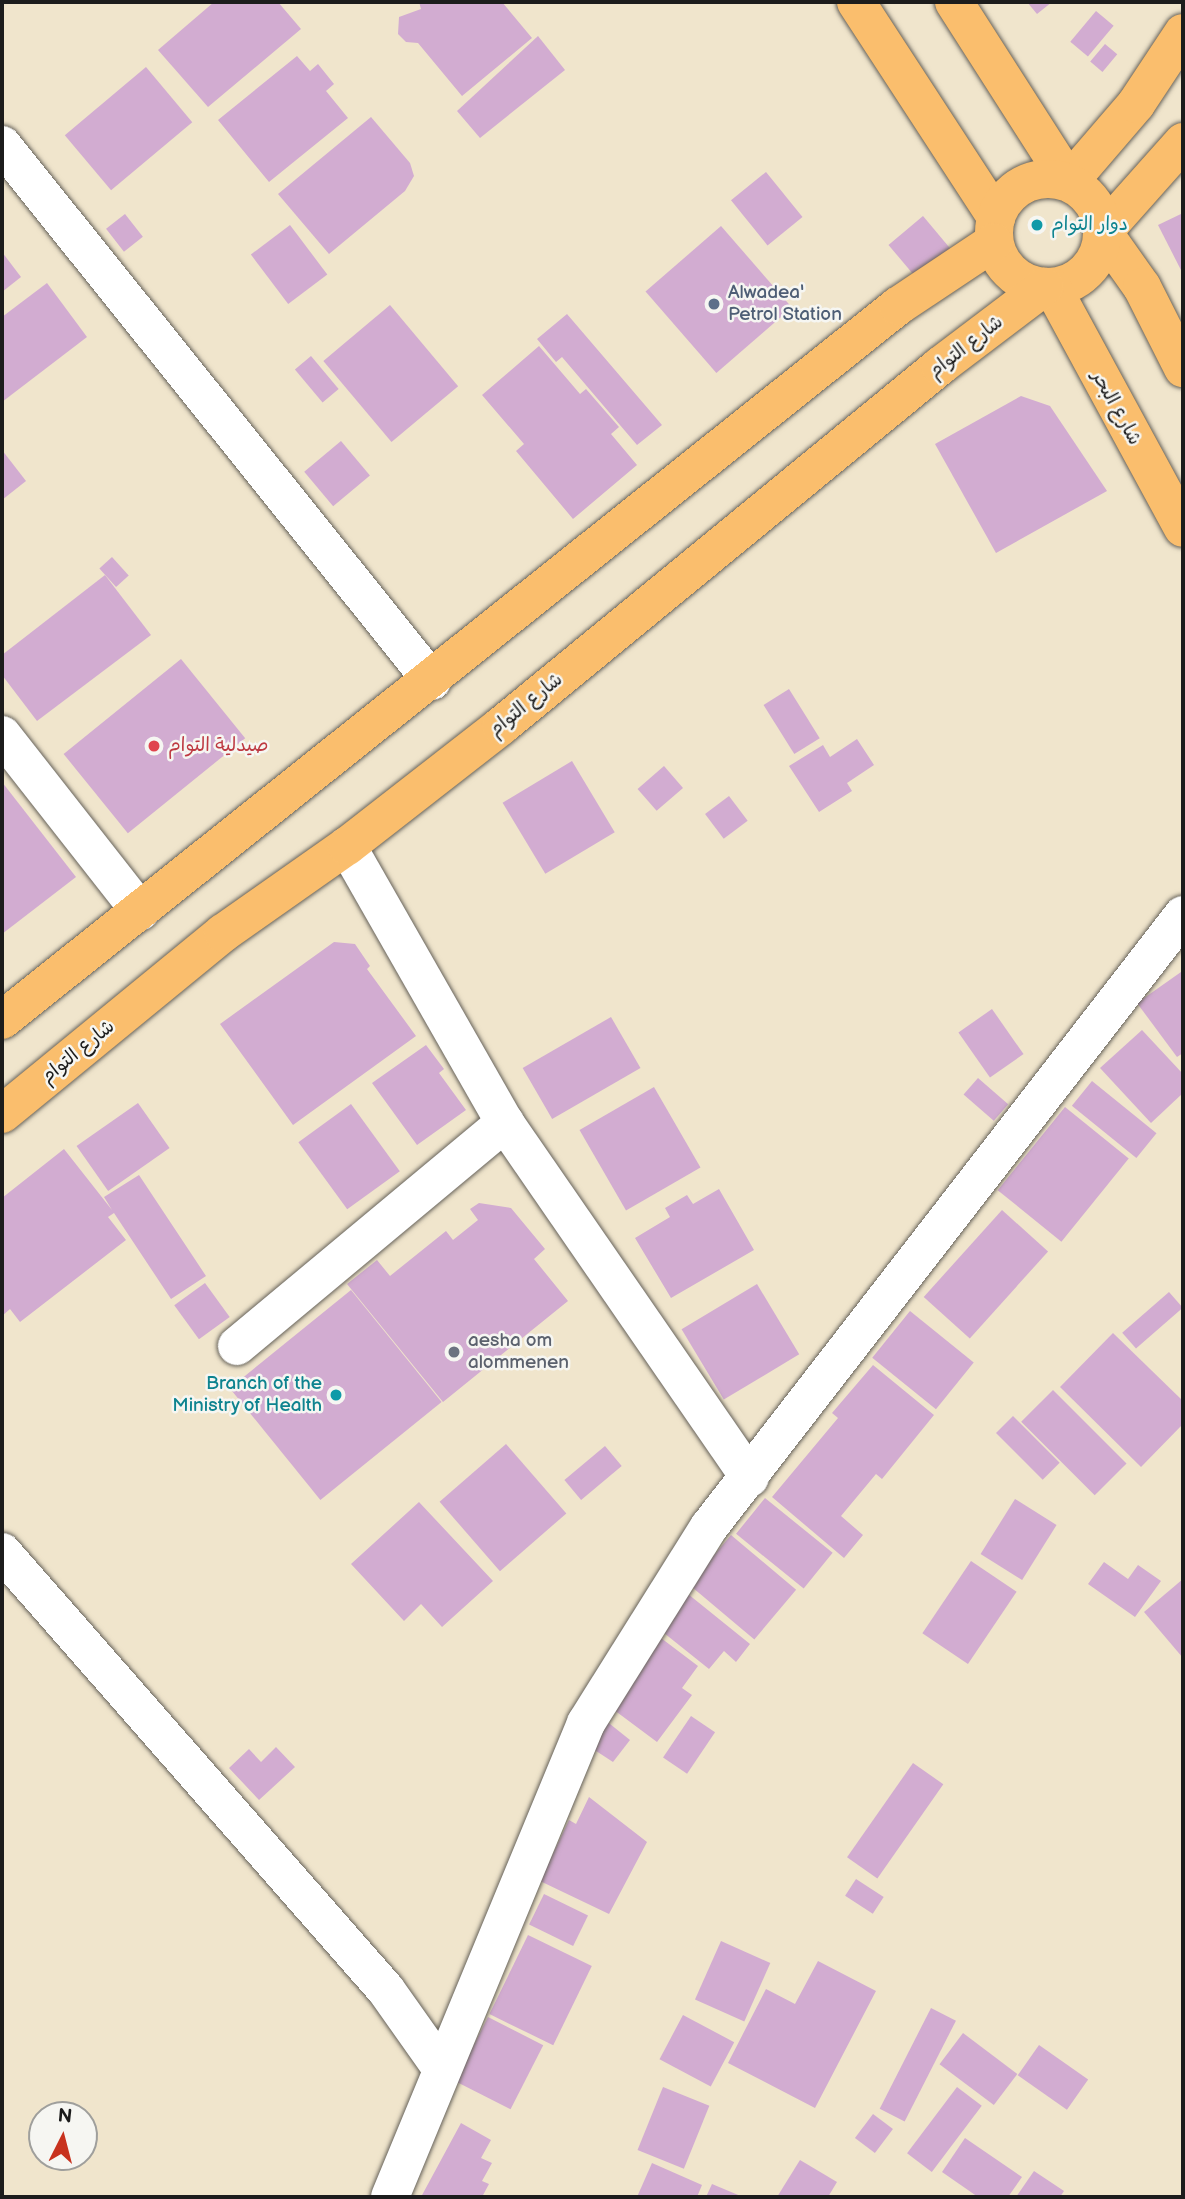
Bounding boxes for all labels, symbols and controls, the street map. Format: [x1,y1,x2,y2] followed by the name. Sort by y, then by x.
[1051,214,1128,236] place label: دوار التوام
[1029,217,1045,233] marker: دوار التوام
[728,282,842,326] place label: Alwadea' Petrol Station
[706,296,722,312] marker: Alwadea' Petrol Station
[924,311,1008,383] street label: شارع التوام
[1086,367,1146,449] street label: شارع البحر
[485,668,567,742] street label: شارع التوام
[168,735,269,757] place label: صيدلية التوام
[146,738,162,754] marker: صيدلية التوام
[37,1015,119,1089] street label: شارع التوام
[468,1330,569,1374] place label: aesha om alommenen
[446,1344,462,1360] marker: aesha om alommenen
[171,1373,322,1417] place label: Branch of the Ministry of Health
[328,1387,344,1403] marker: Branch of the Ministry of Health
[28,2101,98,2171] north arrow
[57,2104,73,2129] text: N

